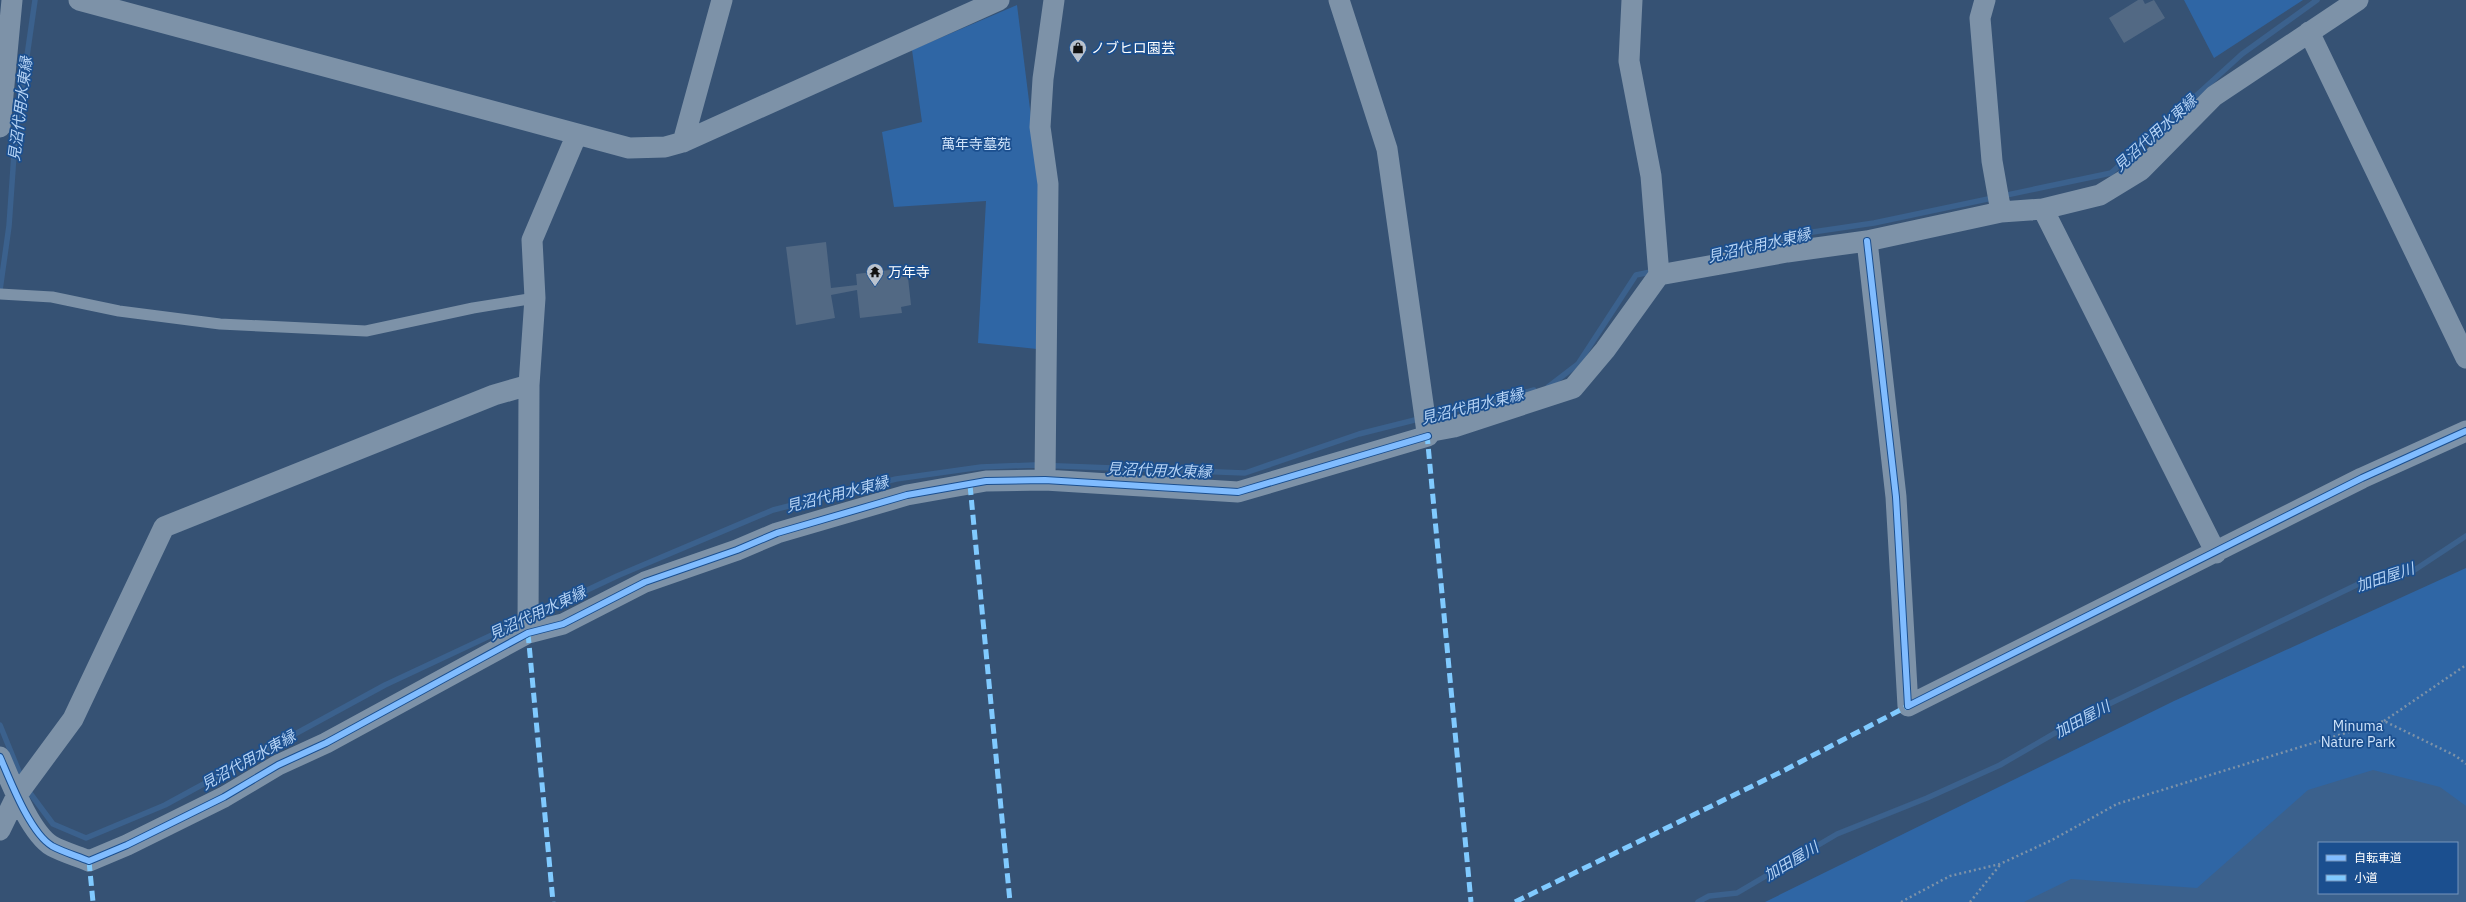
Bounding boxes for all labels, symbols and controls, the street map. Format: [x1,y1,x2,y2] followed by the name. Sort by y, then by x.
[1068,38,1088,63] shop icon: ノブヒロ園芸
[1091,39,1175,57] place label: ノブヒロ園芸
[4,54,36,162] water label: 見沼代用水東縁
[2110,89,2202,175] water label: 見沼代用水東縁
[941,135,1011,153] park label: 萬年寺墓苑
[1706,223,1814,266] water label: 見沼代用水東縁
[865,262,885,287] temple icon: 万年寺
[888,263,930,281] place label: 万年寺
[1419,384,1527,428] water label: 見沼代用水東縁
[1106,459,1214,481] water label: 見沼代用水東縁
[784,472,892,516] water label: 見沼代用水東縁
[2354,558,2418,595] water label: 加田屋川
[485,581,590,644] water label: 見沼代用水東縁
[2051,696,2115,741] water label: 加田屋川
[2321,717,2396,751] park label: Minuma Nature Park
[197,725,300,794] water label: 見沼代用水東縁
[1760,836,1823,885] water label: 加田屋川
[2318,842,2458,894] legend
[2354,850,2402,865] text: 自転車道
[2354,870,2378,885] text: 小道

